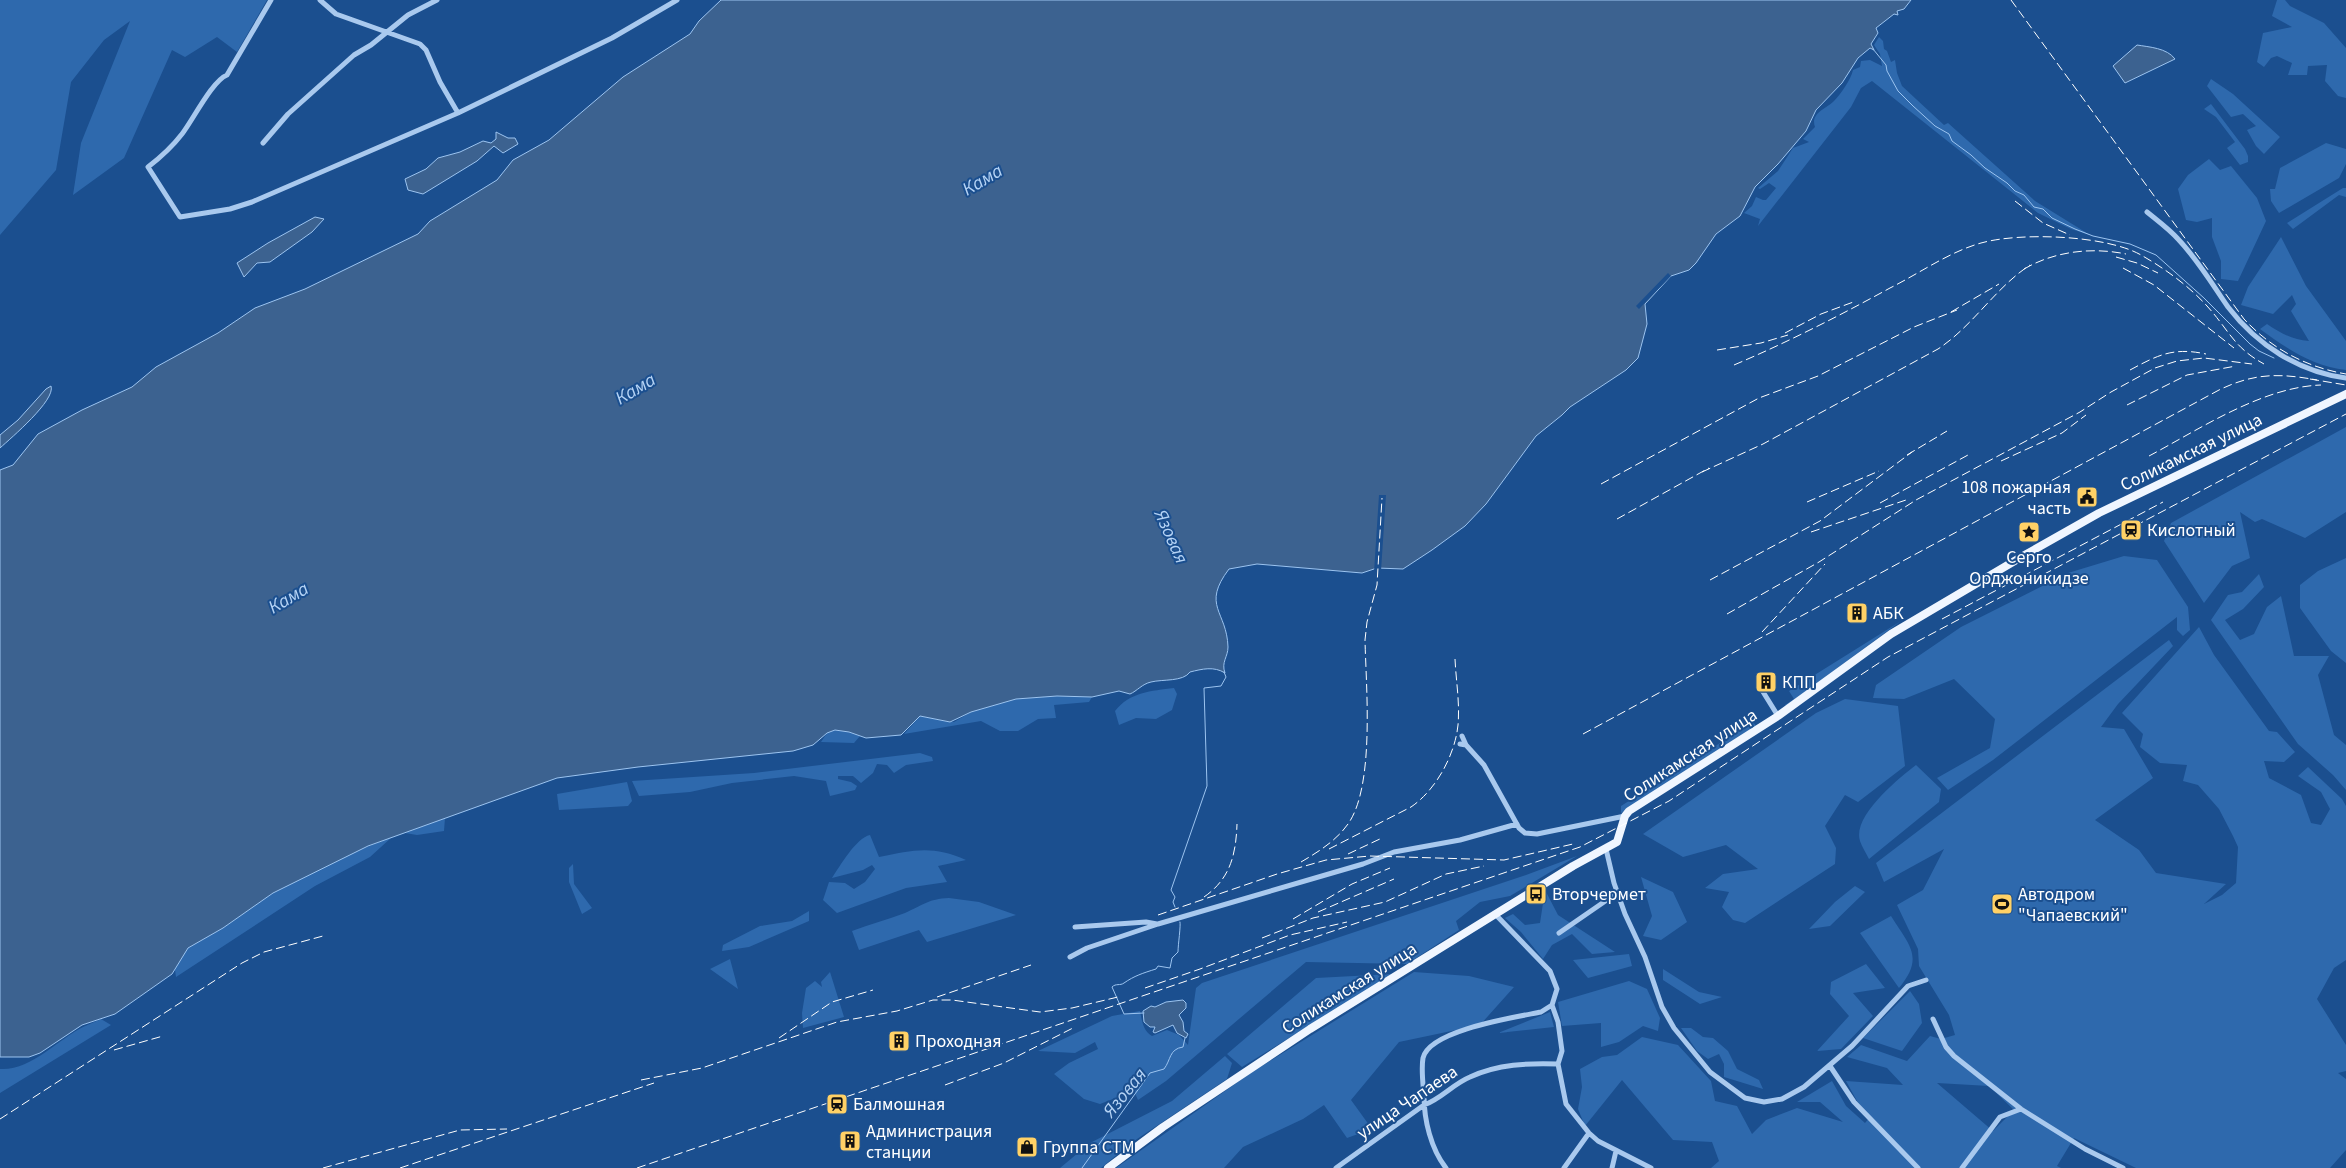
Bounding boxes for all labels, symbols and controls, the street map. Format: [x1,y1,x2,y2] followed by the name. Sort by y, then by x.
[957,158,1008,203] water label: Кама
[610,367,661,412] water label: Кама
[2116,407,2266,498] street label: Соликамская улица
[1961,475,2071,521] place label: 108 пожарная часть
[2075,485,2099,509] public building icon: 108 пожарная часть
[1146,504,1194,568] water label: Язовая
[2119,518,2143,542] station icon: Кислотный
[2147,518,2236,543] place label: Кислотный
[2017,520,2041,544] place icon: Серго Орджоникидзе
[1969,545,2089,591] place label: Серго Орджоникидзе
[263,576,314,621] water label: Кама
[1845,601,1869,625] building icon: АБК
[1873,601,1904,626] place label: АБК
[1754,670,1778,694] building icon: КПП
[1782,670,1816,695] place label: КПП
[1618,703,1762,808] street label: Соликамская улица
[1524,882,1548,906] bus stop icon: Вторчермет
[1552,882,1646,907] place label: Вторчермет
[2018,882,2128,928] place label: Автодром "Чапаевский"
[1990,892,2014,916] sports icon: Автодром "Чапаевский"
[1277,937,1422,1040] street label: Соликамская улица
[887,1029,911,1053] building icon: Проходная
[915,1029,1002,1054] place label: Проходная
[1352,1059,1463,1145] street label: улица Чапаева
[1096,1062,1153,1124] water label: Язовая
[825,1092,849,1116] station icon: Балмошная
[853,1092,945,1117] place label: Балмошная
[866,1119,992,1165] place label: Администрация станции
[838,1129,862,1153] building icon: Администрация станции
[1015,1135,1039,1159] shop icon: Группа СТМ
[1043,1135,1135,1160] place label: Группа СТМ

